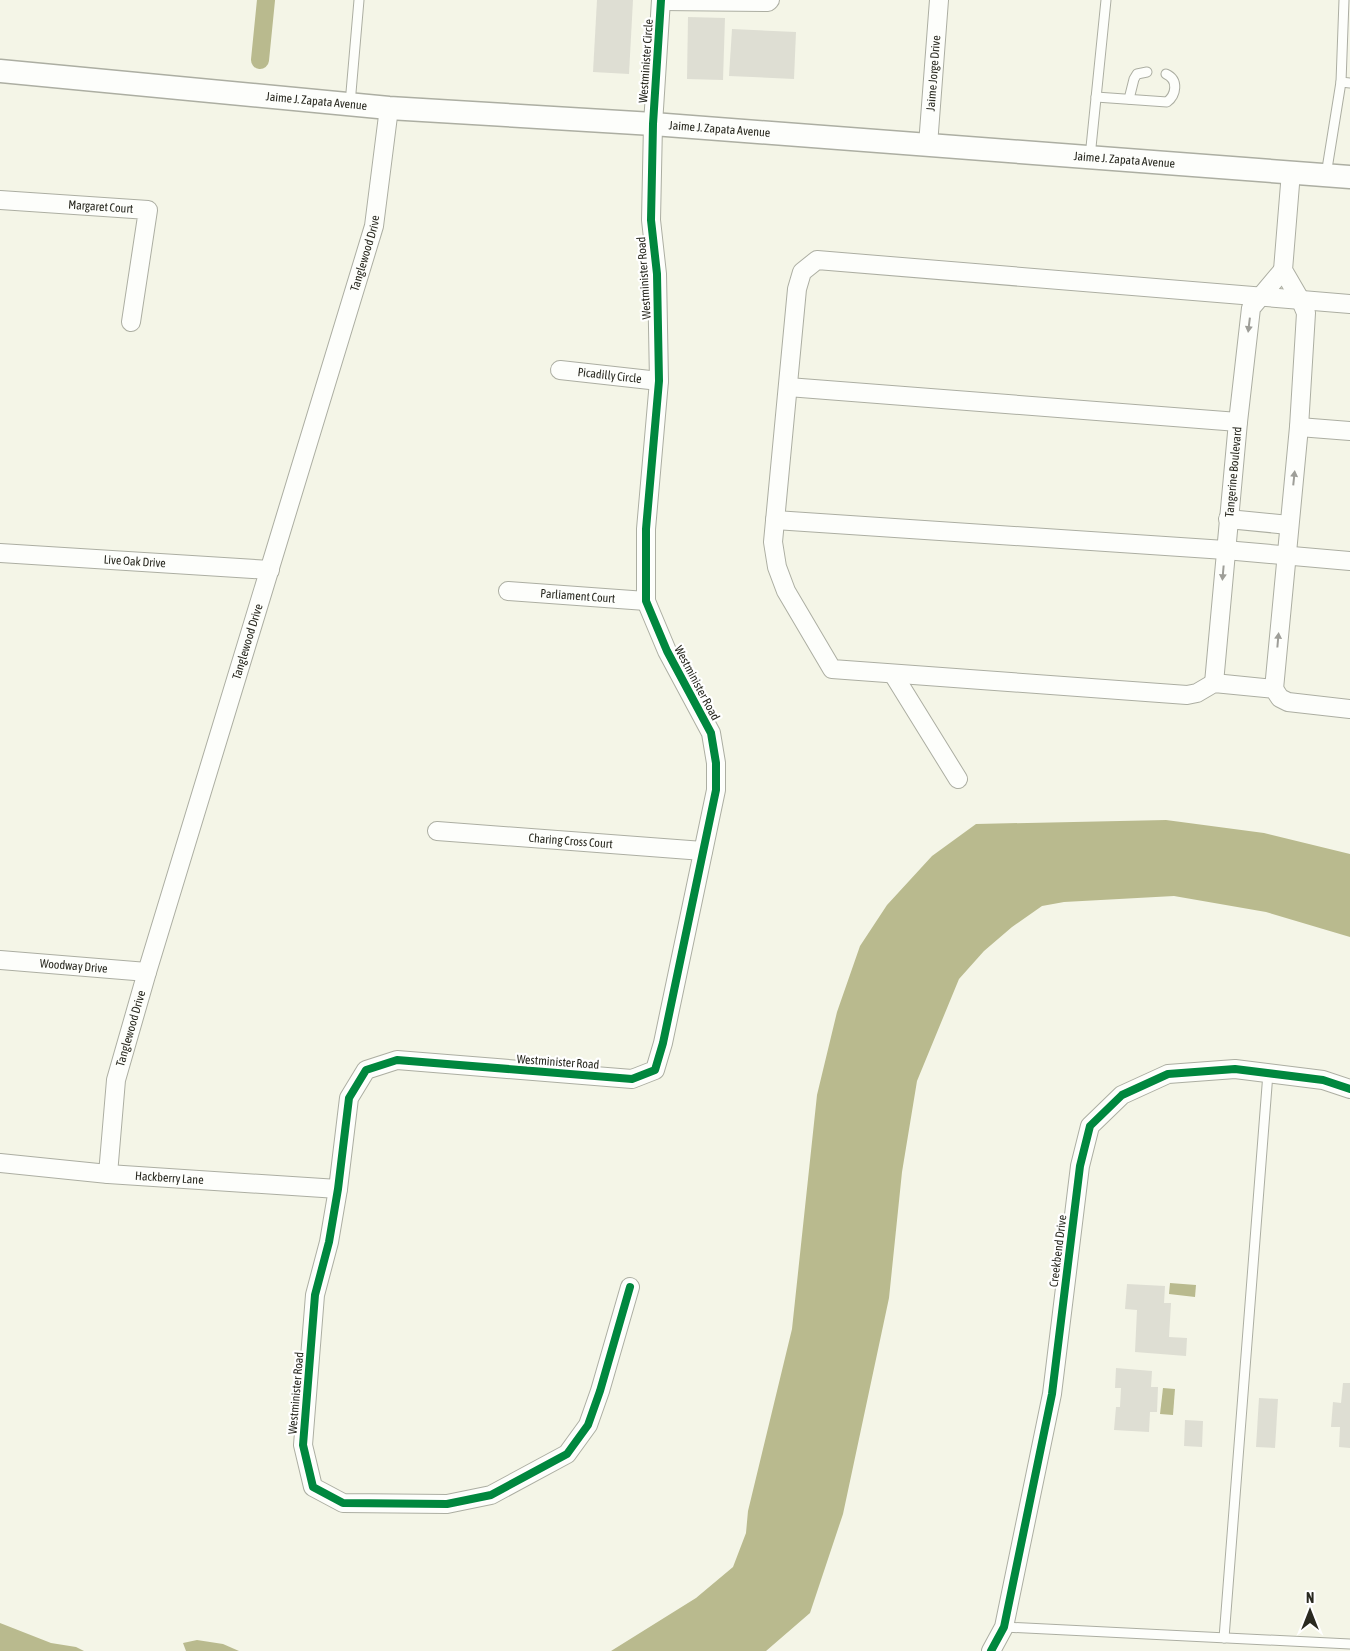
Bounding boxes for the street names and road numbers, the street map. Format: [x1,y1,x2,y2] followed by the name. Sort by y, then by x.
[636,18,656,104] street label: Westminister Circle
[924,35,943,112] street label: Jaime Jorge Drive
[265,89,368,113] street label: Jaime J. Zapata Avenue
[668,118,771,140] street label: Jaime J. Zapata Avenue
[1073,149,1176,171] street label: Jaime J. Zapata Avenue
[68,198,134,216] street label: Margaret Court
[348,214,382,293] street label: Tanglewood Drive
[634,236,654,320] street label: Westminister Road
[577,365,643,386] street label: Picadilly Circle
[1222,426,1245,518] street label: Tangerine Boulevard
[103,553,166,570] street label: Live Oak Drive
[540,586,616,606] street label: Parliament Court
[229,602,266,681] street label: Tanglewood Drive
[671,643,723,723] street label: Westminister Road
[528,831,614,851] street label: Charing Cross Court
[39,956,108,976] street label: Woodway Drive
[113,989,148,1068] street label: Tanglewood Drive
[516,1052,600,1072] street label: Westminister Road
[135,1169,204,1187] street label: Hackberry Lane
[1047,1214,1069,1288] street label: Creekbend Drive
[285,1351,307,1435] street label: Westminister Road

